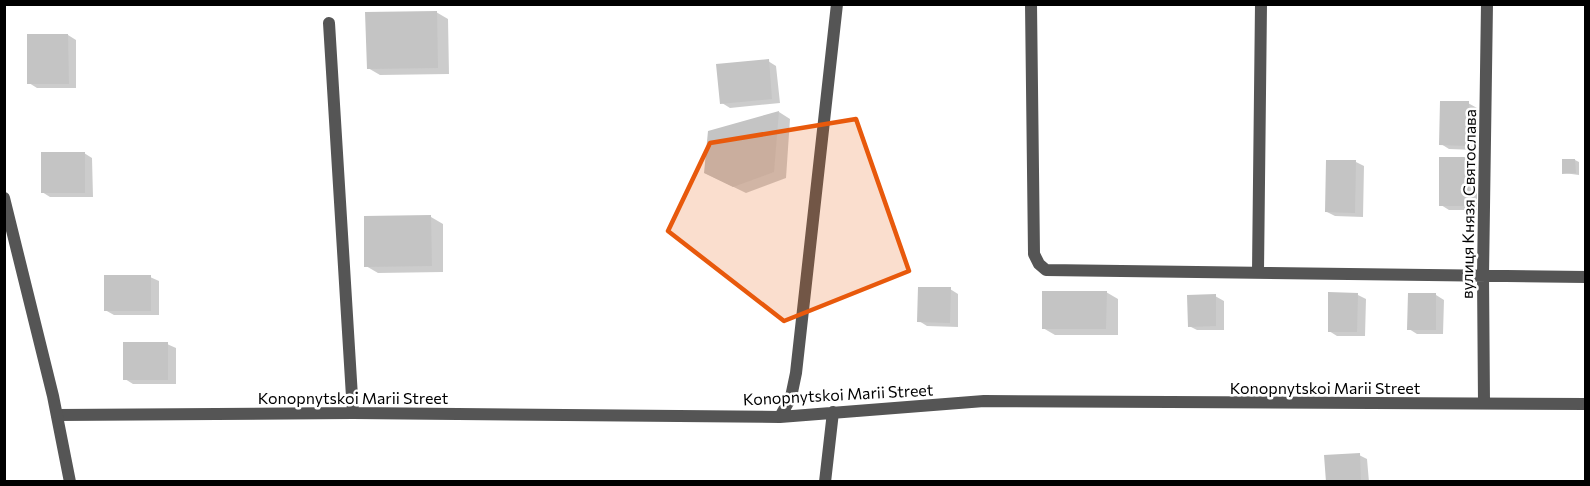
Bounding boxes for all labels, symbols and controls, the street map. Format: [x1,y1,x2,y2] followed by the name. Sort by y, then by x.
[1457,109,1479,299] street label: вулиця Князя Святослава
[1230,378,1421,397] street label: Konopnytskoi Marii Street
[742,380,934,408] street label: Konopnytskoi Marii Street
[258,388,449,407] street label: Konopnytskoi Marii Street

